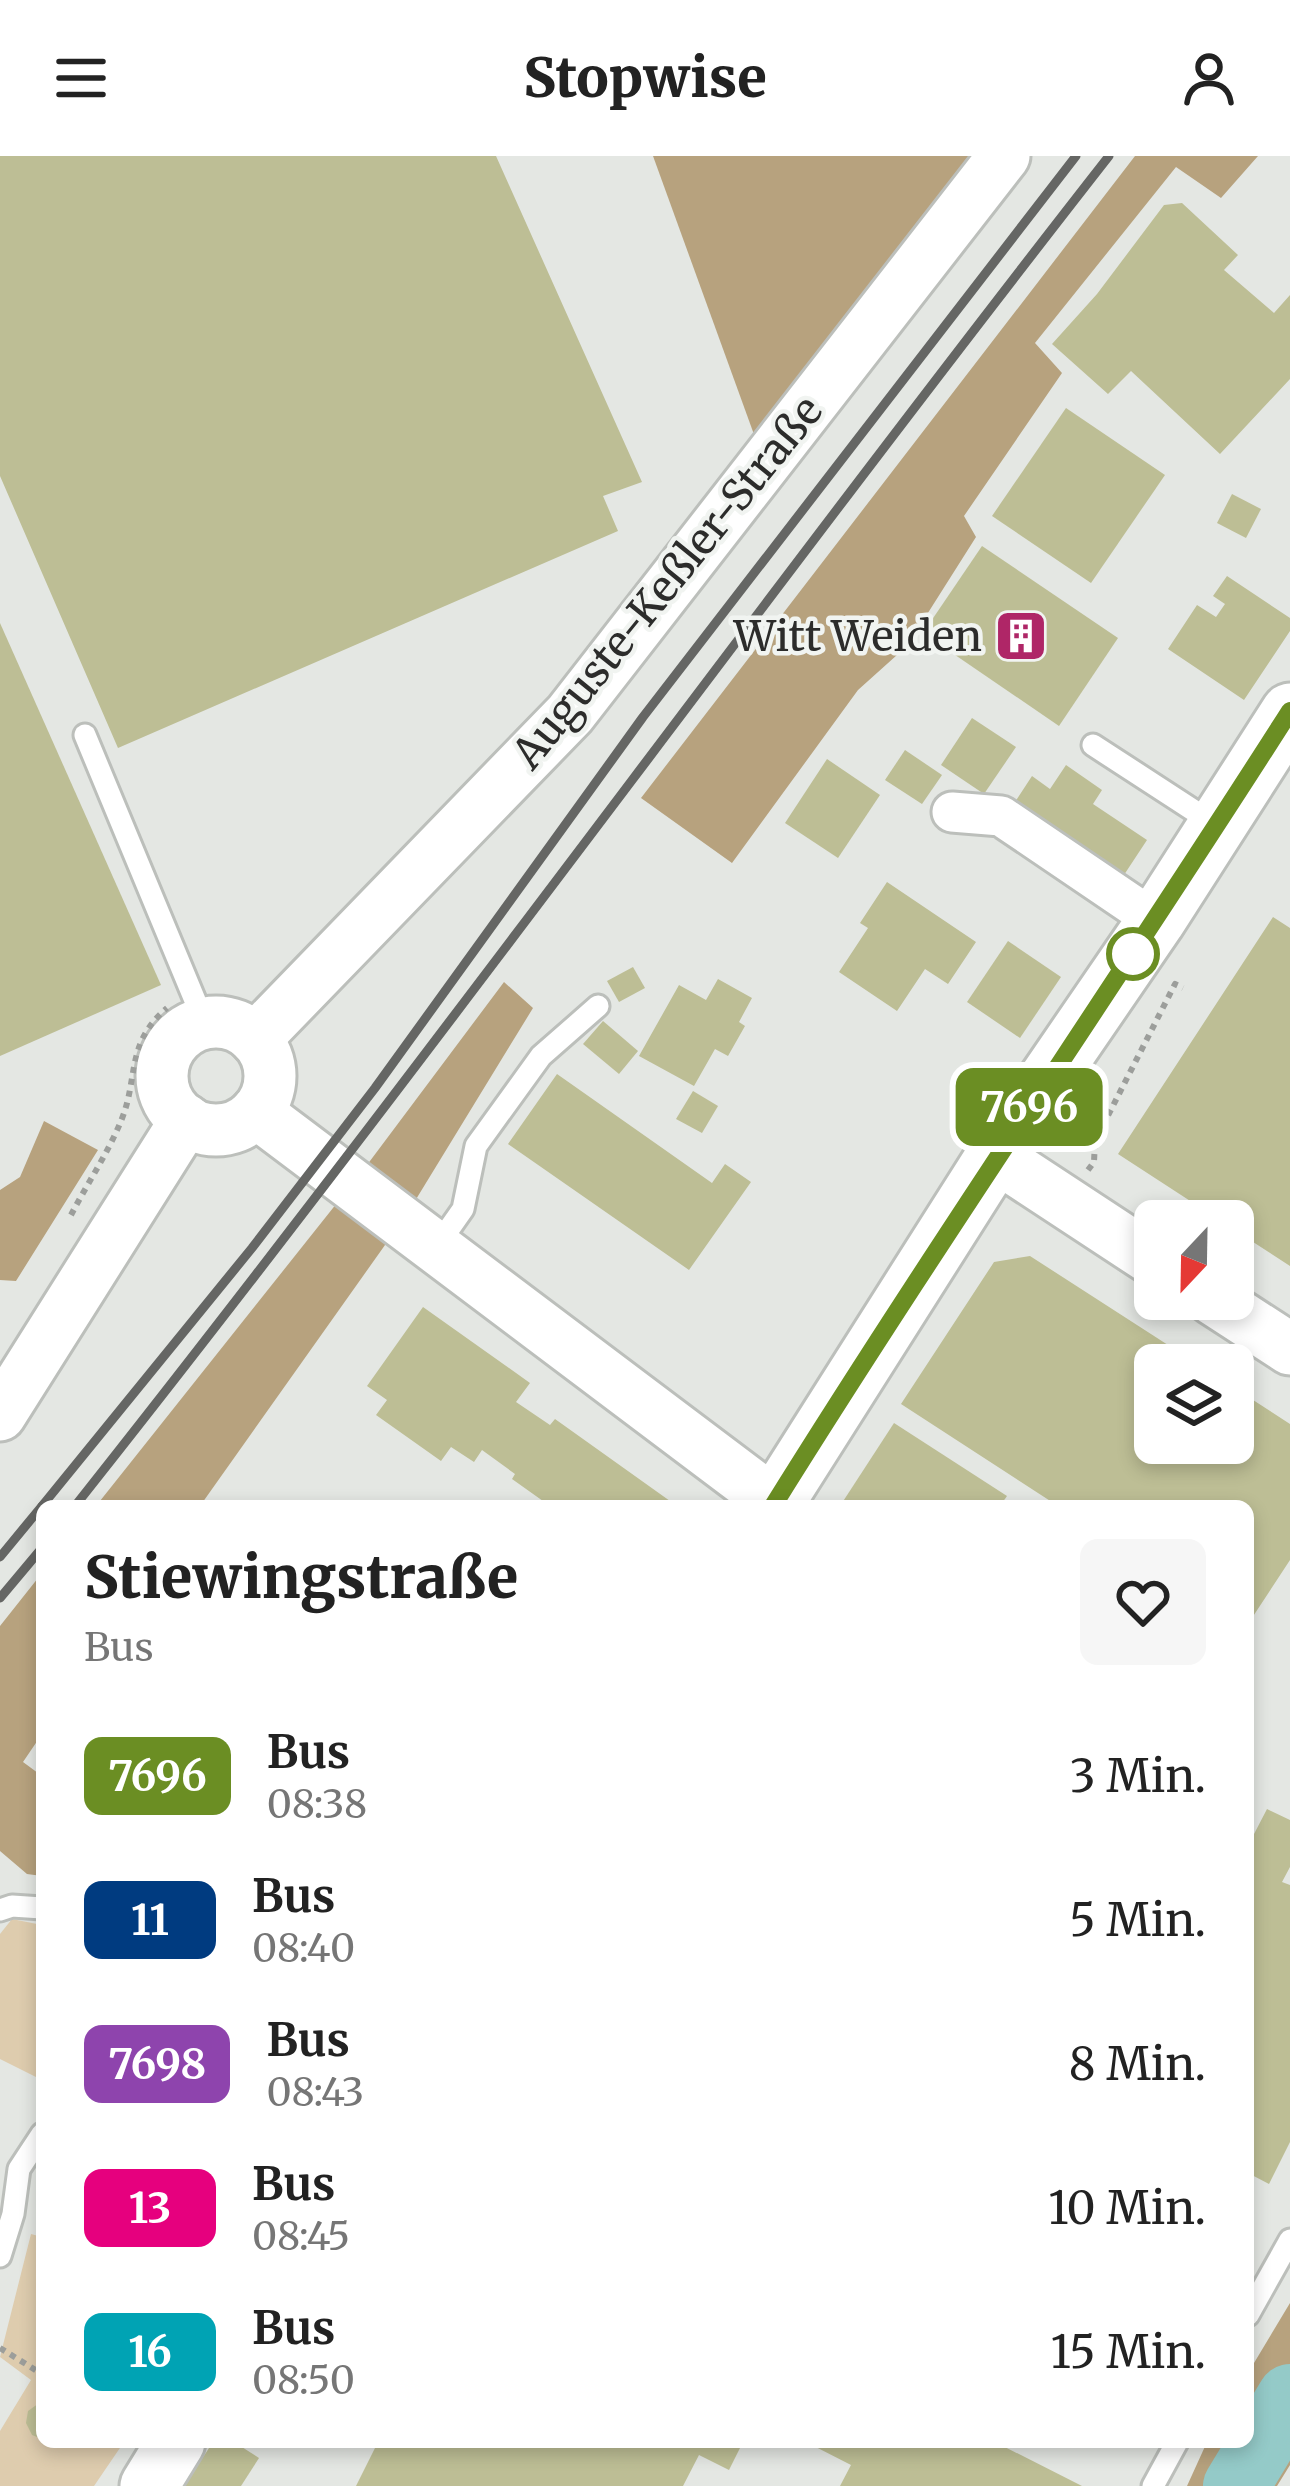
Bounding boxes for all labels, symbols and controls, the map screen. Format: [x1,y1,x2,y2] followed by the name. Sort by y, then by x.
[523,44,767,112] text: Stopwise
[48,45,114,111] icon: menu
[1176,45,1242,111] icon: person
[500,385,834,780] street label: Auguste-Keßler-Straße
[993,608,1049,664] building icon: Witt Weiden
[733,610,982,662] place label: Witt Weiden
[1108,929,1158,979] unlabelled marker
[945,1068,1113,1146] line badge: 7696
[980,1081,1078,1133] text: 7696
[1134,1200,1254,1320] north arrow
[1134,1200,1254,1464] map controls
[1134,1344,1254,1464] button: layers
[1080,1539,1206,1665] button: heart
[84,1542,518,1614] text: Stiewingstraße
[84,1623,154,1672] text: Bus
[267,1724,350,1780] text: Bus
[1070,1748,1206,1804] text: 3 Min.
[108,1750,207,1802] text: 7696
[267,1780,367,1829] text: 08:38
[252,1868,335,1924] text: Bus
[1069,1892,1206,1948] text: 5 Min.
[131,1894,169,1946] text: 11
[252,1924,355,1973] text: 08:40
[266,2012,350,2068] text: Bus
[1069,2036,1206,2092] text: 8 Min.
[108,2038,206,2090] text: 7698
[266,2068,364,2117] text: 08:43
[252,2156,335,2212] text: Bus
[1048,2180,1206,2236] text: 10 Min.
[129,2182,171,2234] text: 13
[252,2212,350,2261] text: 08:45
[252,2300,335,2356] text: Bus
[1050,2324,1206,2380] text: 15 Min.
[128,2326,172,2378] text: 16
[252,2356,355,2405] text: 08:50

